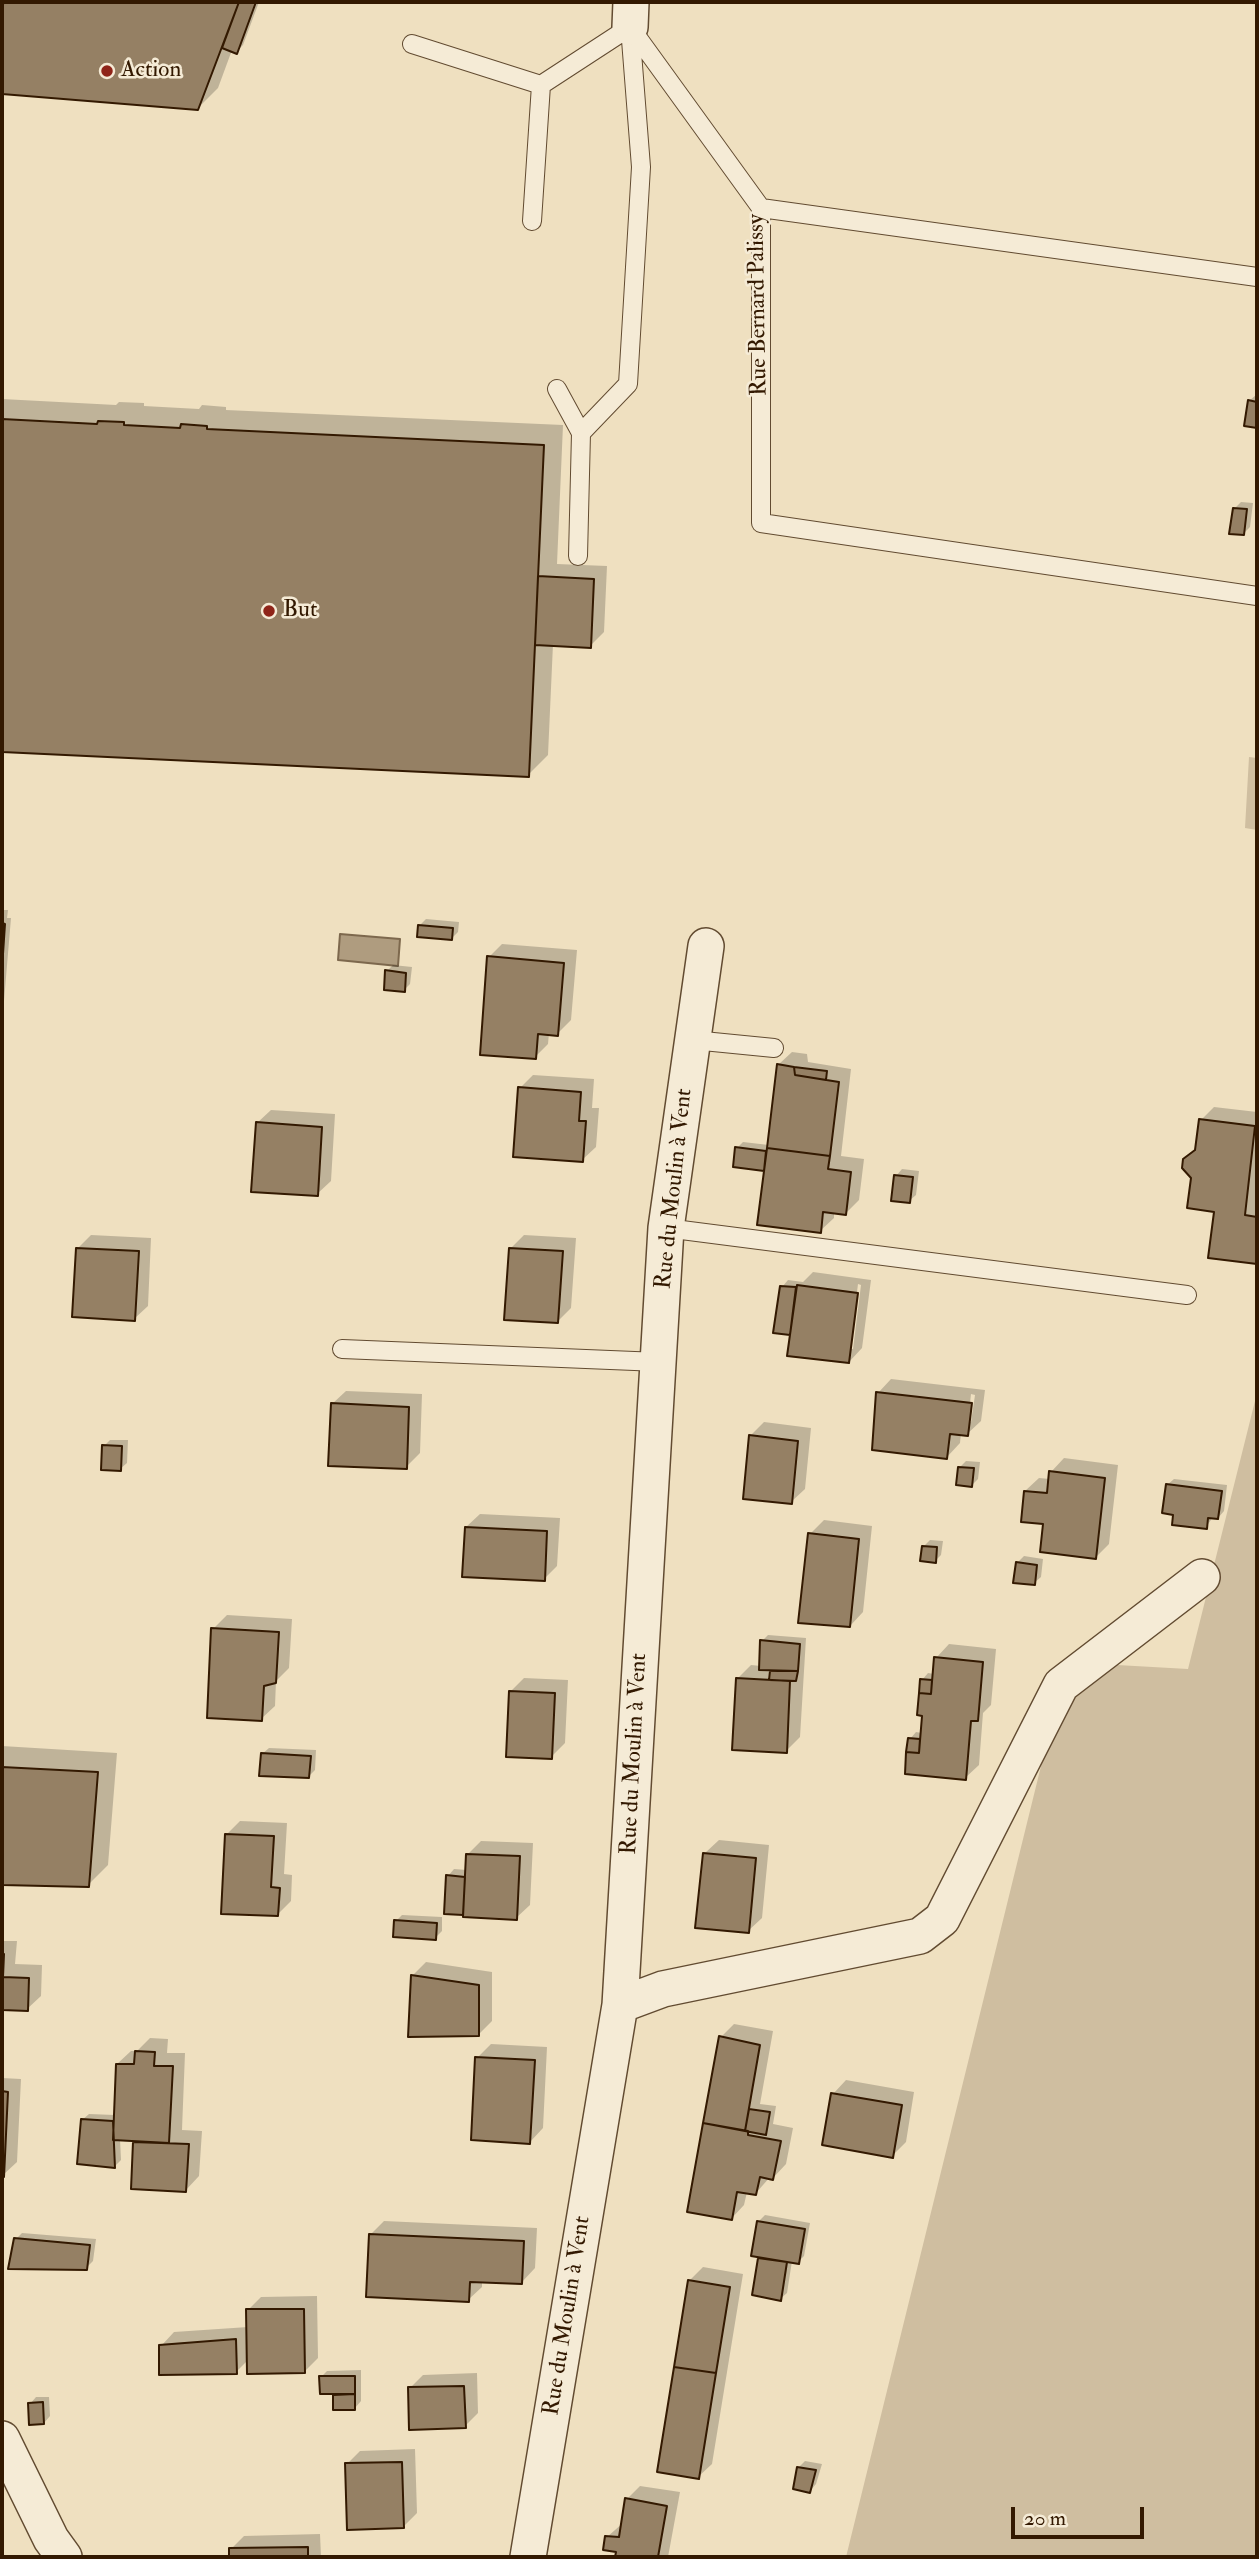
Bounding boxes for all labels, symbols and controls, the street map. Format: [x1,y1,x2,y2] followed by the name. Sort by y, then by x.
[121,57,181,85] place label: Action
[99,63,115,79] marker: Action
[744,214,774,396] street label: Rue Bernard Palissy
[283,597,317,625] place label: But
[261,603,277,619] marker: But
[651,1087,699,1291] street label: Rue du Moulin à Vent
[616,1653,654,1855] street label: Rue du Moulin à Vent
[539,2214,597,2418] street label: Rue du Moulin à Vent
[1014,2492,1147,2536] scale bar
[1024,2505,1066,2532] text: 20 m

